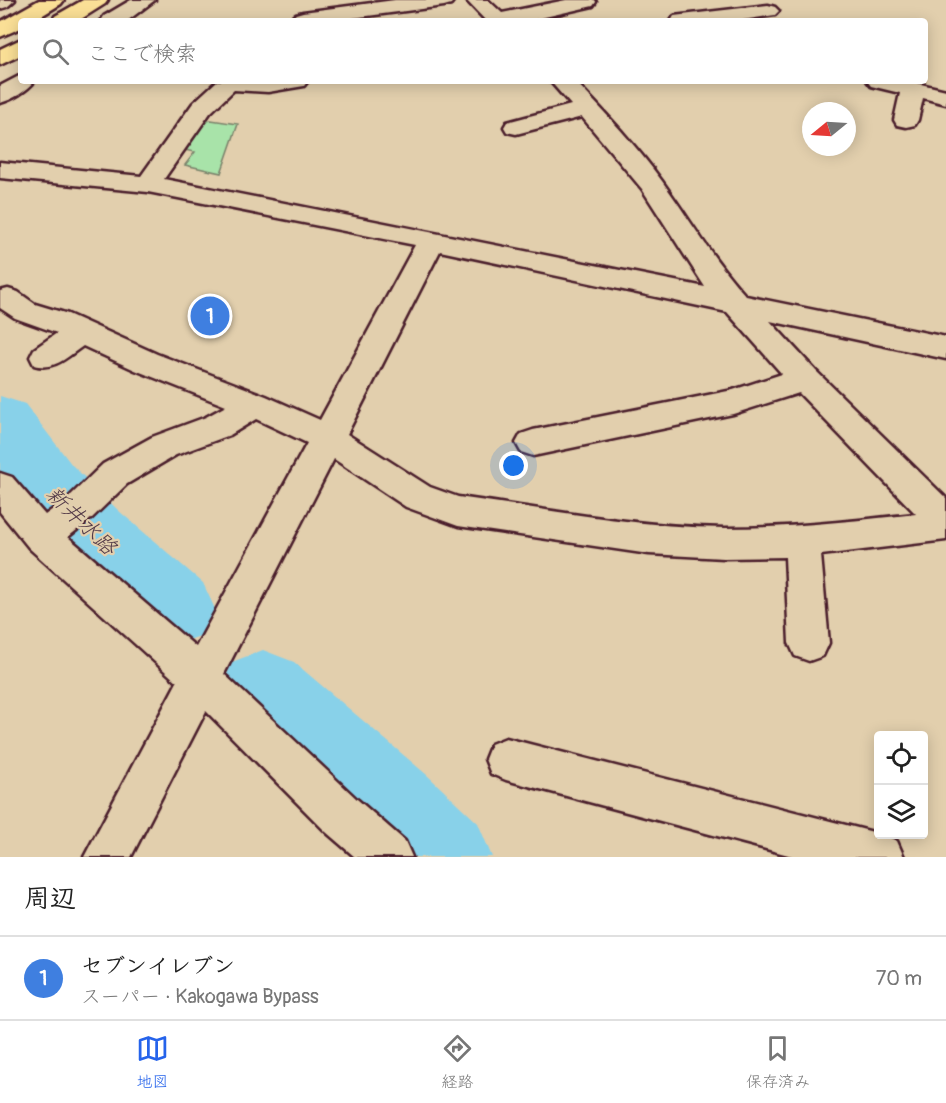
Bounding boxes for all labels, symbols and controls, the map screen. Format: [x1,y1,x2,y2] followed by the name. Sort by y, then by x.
[18,18,928,84] search box
[39,35,72,68] icon: search
[87,40,197,68] text: ここで検索
[802,102,856,156] north arrow
[190,294,230,338] pin: 1
[499,451,528,480] your location
[40,480,124,563] water label: 新井水路
[874,731,928,839] map controls
[874,731,928,785] button: locate
[874,785,928,839] button: layers
[24,883,76,915] text: 周辺
[81,952,235,980] text: セブンイレブン
[40,966,47,991] text: 1
[876,966,922,991] text: 70 m
[81,984,319,1009] text: スーパー · Kakogawa Bypass
[136,1032,169,1092] tab: 地図
[441,1032,474,1092] tab: 経路
[746,1032,810,1092] tab: 保存済み

